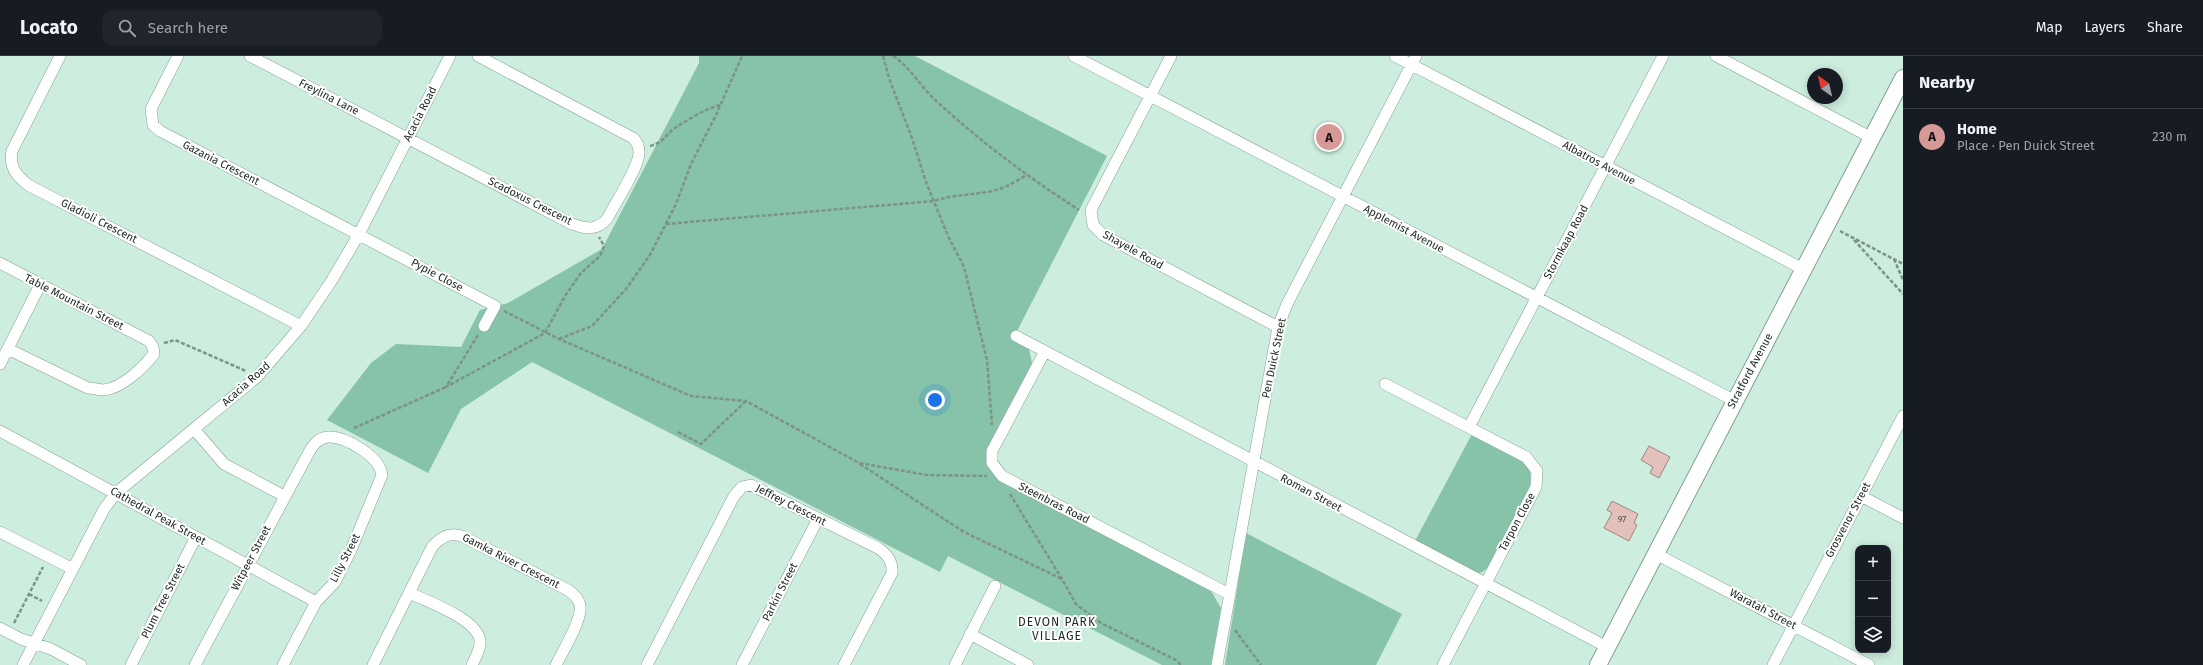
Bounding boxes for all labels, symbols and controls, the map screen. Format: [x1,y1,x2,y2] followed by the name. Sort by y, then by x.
[102,10,382,46] search box
[20,16,78,39] text: Locato
[116,17,138,39] icon: search
[148,19,228,37] text: Search here
[2036,19,2062,36] text: Map
[2084,19,2125,36] text: Layers
[2147,19,2183,36] text: Share
[1807,68,1843,104] north arrow
[1919,72,1974,93] text: Nearby
[297,76,361,118] street label: Freylina Lane
[401,84,439,144] street label: Acacia Road
[1957,120,1997,138] text: Home
[1316,122,1342,152] pin: A
[1928,129,1936,144] text: A
[2152,129,2187,144] text: 230 m
[180,138,262,188] street label: Gazania Crescent
[1560,138,1638,188] street label: Albatros Avenue
[1957,138,2095,153] text: Place · Pen Duick Street
[486,174,574,228] street label: Scadoxus Crescent
[59,196,139,246] street label: Gladioli Crescent
[1361,202,1447,256] street label: Applemist Avenue
[1541,203,1591,281] street label: Stormkaap Road
[1101,228,1165,272] street label: Shayele Road
[409,256,465,294] street label: Pypie Close
[22,271,126,333] street label: Table Mountain Street
[1259,317,1289,399] street label: Pen Duick Street
[1725,331,1775,411] street label: Stratford Avenue
[219,359,273,409] street label: Acacia Road
[925,390,945,410] your location
[1278,471,1344,515] street label: Roman Street
[1016,480,1092,526] street label: Steenbras Road
[1823,480,1873,560] street label: Grosvenor Street
[754,482,828,528] street label: Jeffrey Crescent
[108,484,208,548] street label: Cathedral Peak Street
[1496,490,1538,554] street label: Tarpon Close
[1618,514,1626,524] house number: 97
[228,523,274,593] street label: Witpeer Street
[327,531,363,585] street label: Lilly Street
[460,531,562,591] street label: Gamka River Crescent
[1855,545,1891,653] map controls
[1855,545,1891,581] button: +
[139,561,187,641] street label: Plum Tree Street
[760,561,800,623] street label: Parkin Street
[1855,581,1891,617] button: −
[1727,586,1799,632] street label: Waratah Street
[1018,615,1096,643] district label: DEVON PARK VILLAGE
[1855,617,1891,653] button: layers

